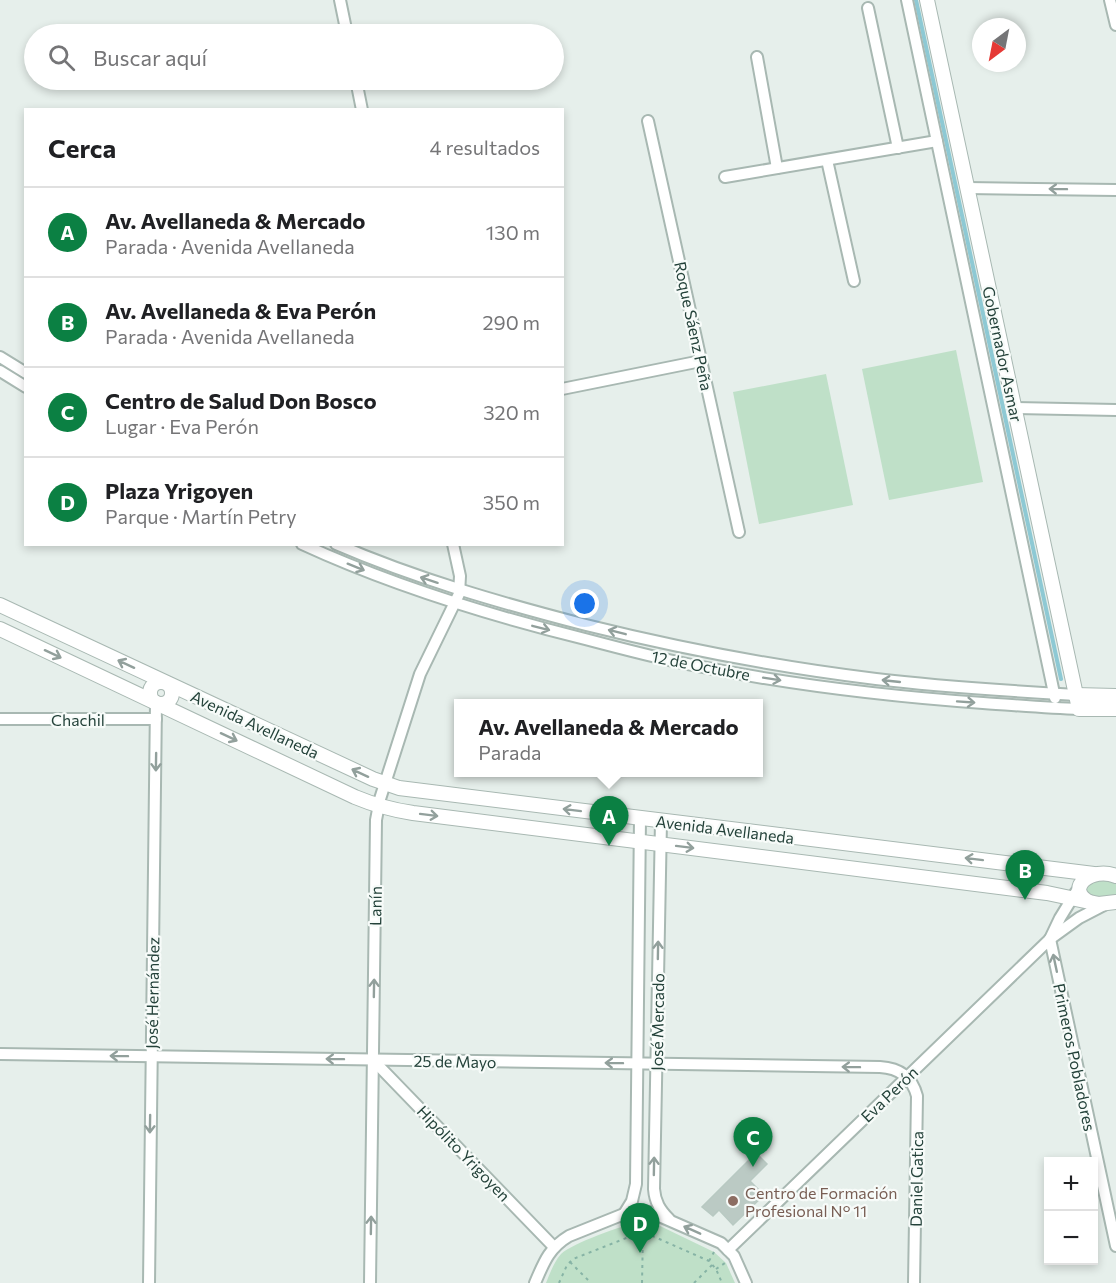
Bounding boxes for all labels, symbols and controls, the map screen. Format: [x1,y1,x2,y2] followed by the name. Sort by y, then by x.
[972,18,1026,72] north arrow
[24,24,564,90] search box
[45,41,78,74] icon: search
[93,44,207,71] text: Buscar aquí
[48,132,116,163] text: Cerca
[430,135,540,159] text: 4 resultados
[1048,184,1068,195] one-way arrow
[105,207,365,234] text: Av. Avellaneda & Mercado
[60,220,75,244] text: A
[486,220,540,244] text: 130 m
[105,234,355,258] text: Parada · Avenida Avellaneda
[671,260,717,392] street label: Roque Sáenz Peña
[979,284,1027,424] street label: Gobernador Asmar
[105,297,376,324] text: Av. Avellaneda & Eva Perón
[61,310,74,334] text: B
[482,310,540,334] text: 290 m
[105,324,355,348] text: Parada · Avenida Avellaneda
[105,387,377,414] text: Centro de Salud Don Bosco
[61,400,74,424] text: C
[483,400,540,424] text: 320 m
[105,414,259,438] text: Lugar · Eva Perón
[105,477,253,504] text: Plaza Yrigoyen
[60,490,75,514] text: D
[483,490,540,514] text: 350 m
[105,504,297,528] text: Parque · Martín Petry
[346,563,364,574] one-way arrow
[420,574,439,585] one-way arrow
[570,589,599,618] your location
[531,622,550,634] one-way arrow
[608,626,627,638] one-way arrow
[650,646,752,684] street label: 12 de Octubre
[43,648,61,660] one-way arrow
[118,657,136,669] one-way arrow
[762,674,782,685] one-way arrow
[882,675,902,686] one-way arrow
[188,686,322,762] street label: Avenida Avellaneda
[955,696,975,707] one-way arrow
[454,699,763,777] popup
[51,710,105,729] street label: Chachil
[478,713,739,740] text: Av. Avellaneda & Mercado
[220,732,238,744] one-way arrow
[478,740,542,764] text: Parada
[150,751,161,771] one-way arrow
[351,767,369,779] one-way arrow
[590,796,628,846] pin: A
[562,804,582,815] one-way arrow
[419,810,439,821] one-way arrow
[655,811,795,847] street label: Avenida Avellaneda
[675,842,695,853] one-way arrow
[1006,850,1044,900] pin: B
[964,853,984,864] one-way arrow
[365,886,385,926] street label: Lanín
[142,937,162,1049] street label: José Hernández
[653,940,664,960] one-way arrow
[1049,954,1060,974] one-way arrow
[647,973,667,1071] street label: José Mercado
[368,978,380,998] one-way arrow
[1050,981,1100,1133] street label: Primeros Pobladores
[110,1050,130,1062] one-way arrow
[413,1051,497,1071] street label: 25 de Mayo
[326,1053,345,1065] one-way arrow
[604,1057,624,1069] one-way arrow
[841,1061,861,1073] one-way arrow
[857,1062,921,1126] street label: Eva Perón
[414,1101,514,1205] street label: Hipólito Yrigoyen
[145,1114,156,1134] one-way arrow
[734,1118,772,1167] pin: C
[906,1131,926,1227] street label: Daniel Gatica
[649,1156,660,1176] one-way arrow
[1044,1157,1098,1265] map controls
[1044,1157,1098,1211] button: +
[745,1183,897,1220] place label: Centro de Formación Profesional N° 11
[726,1194,740,1208] marker: Centro de Formación Profesional N° 11
[620,1204,660,1253] pin: D
[1044,1211,1098,1265] button: −
[365,1215,377,1235] one-way arrow
[684,1223,702,1235] one-way arrow

